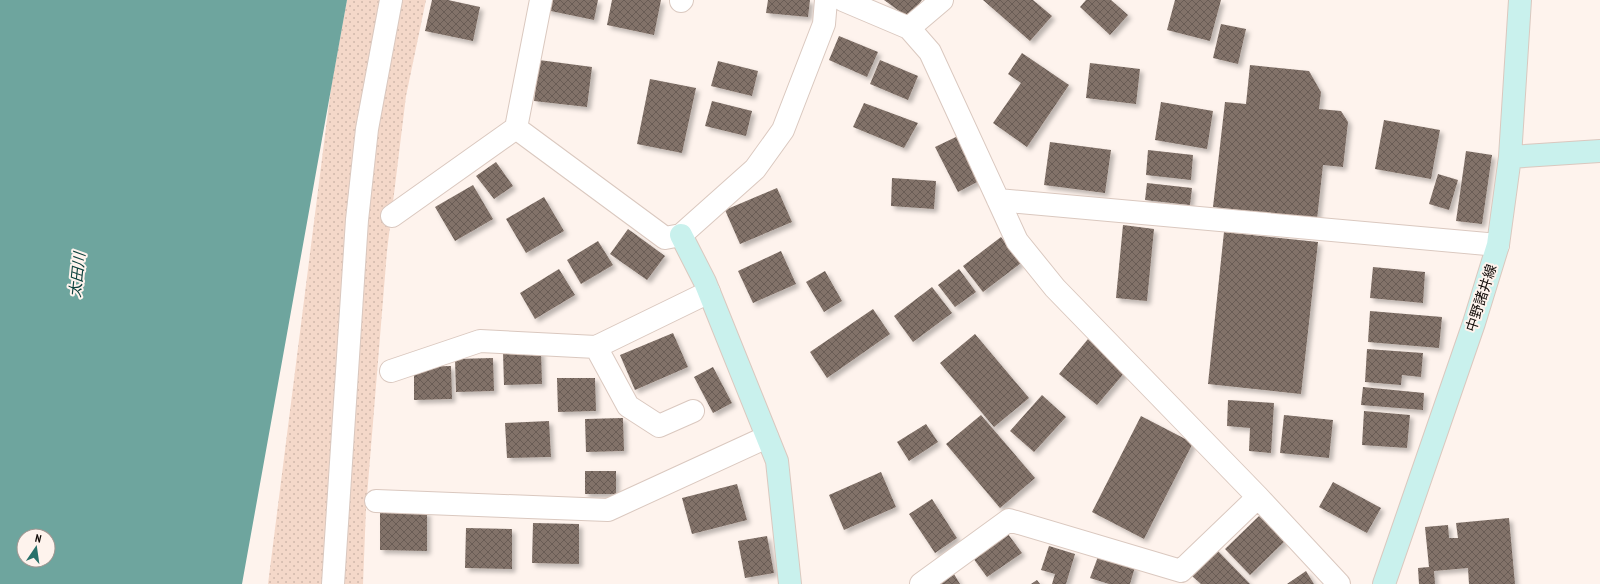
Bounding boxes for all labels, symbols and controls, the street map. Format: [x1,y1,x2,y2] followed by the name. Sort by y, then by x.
[65,250,89,298] water label: 太田川
[1462,262,1500,334] street label: 中野諸井線
[16,528,56,568] north arrow
[34,531,43,546] text: N

